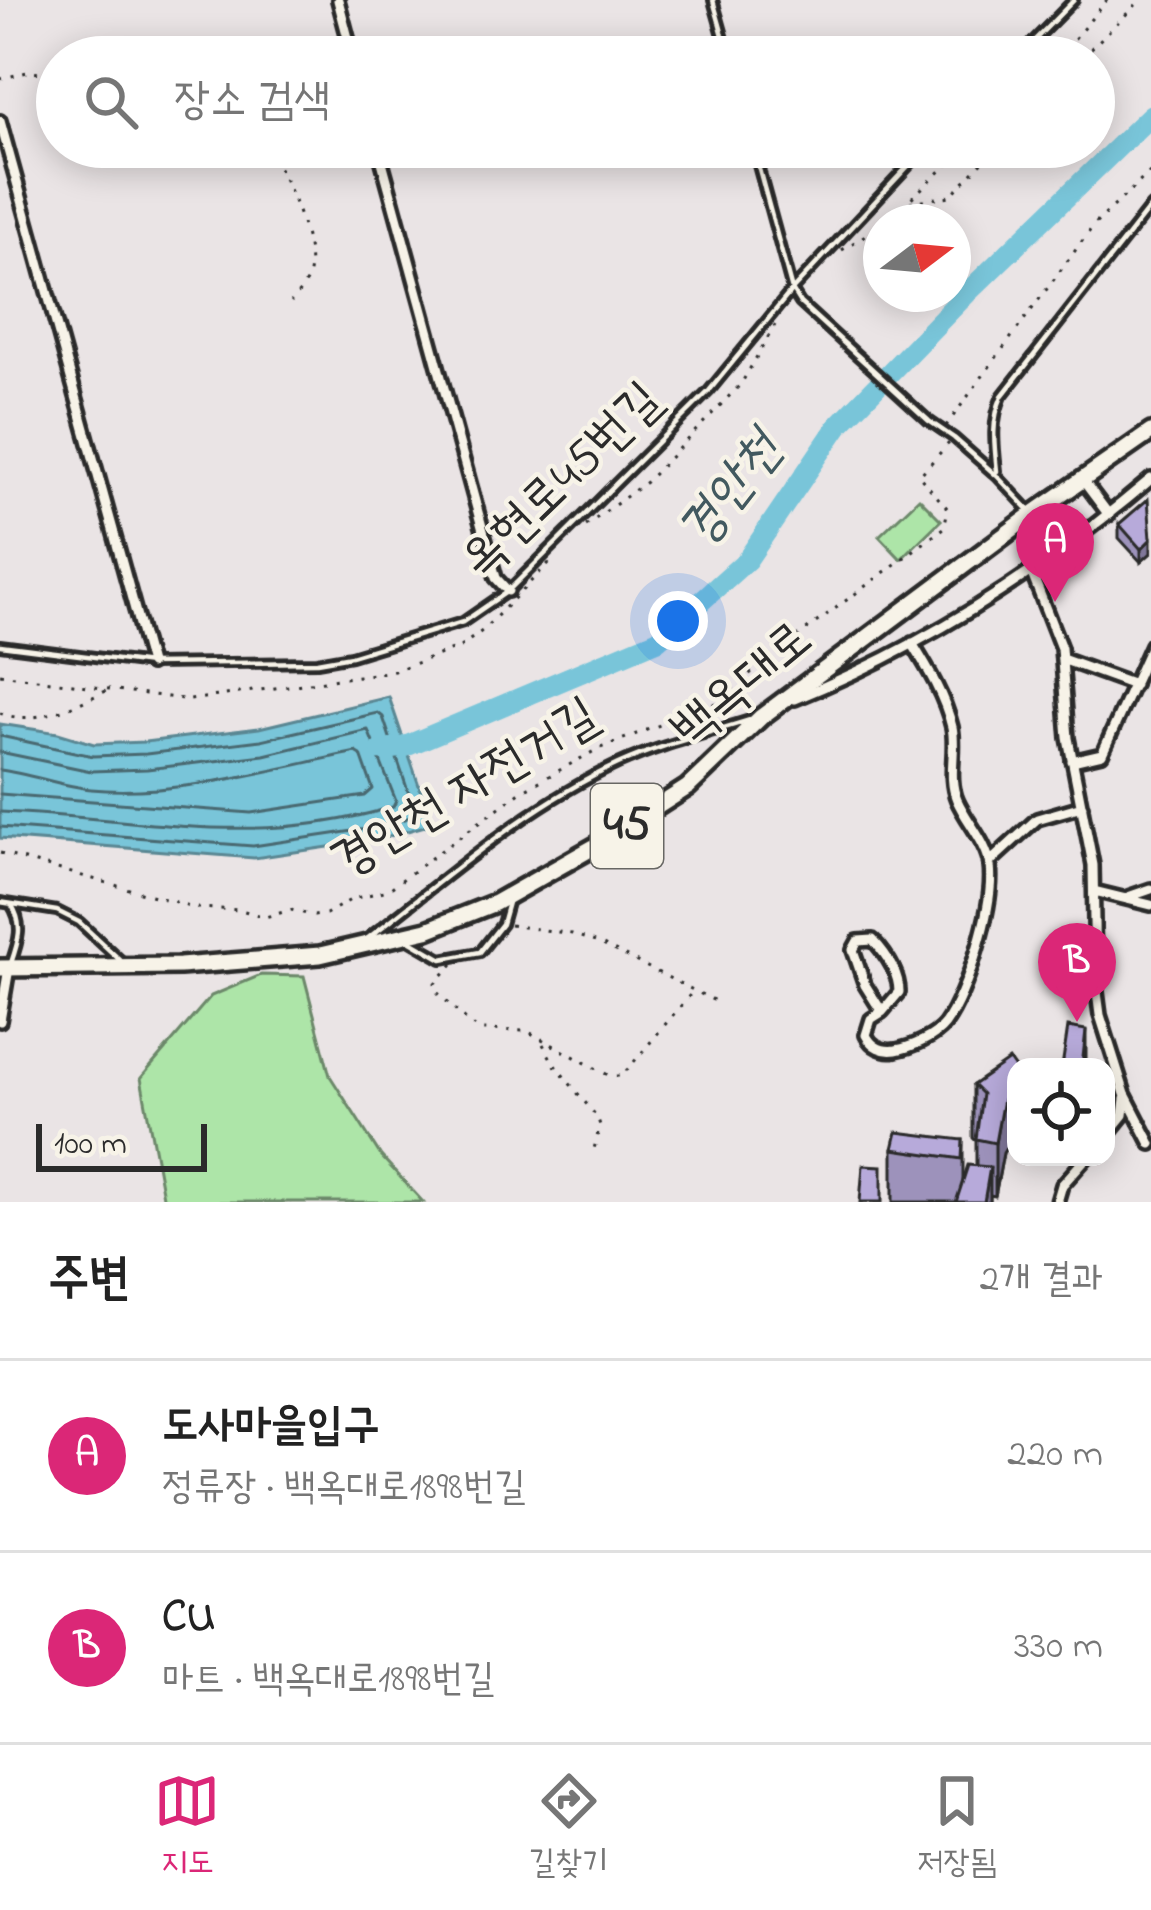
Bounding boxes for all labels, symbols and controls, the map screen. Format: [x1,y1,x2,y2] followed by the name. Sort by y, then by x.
[36,36,1115,168] search box
[78,69,144,135] icon: search
[174,69,330,135] text: 장소 검색
[863,204,971,312] north arrow
[445,366,681,598] street label: 옥현로45번길
[661,413,806,567] water label: 경안천
[1016,503,1094,602] pin: A
[648,591,708,651] your location
[656,605,830,767] street label: 백옥대로
[318,681,614,899] street label: 경안천 자전거길
[591,784,663,868] road number: 45
[1038,923,1116,1022] pin: B
[1007,1058,1115,1166] map controls
[1007,1058,1115,1166] button: locate
[36,1118,207,1171] scale bar
[54,1121,127,1169] text: 100 m
[48,1243,130,1318] text: 주변
[980,1252,1103,1309] text: 2개 결과
[162,1394,379,1460] text: 도사마을입구
[75,1427,99,1484] text: A
[1007,1427,1103,1484] text: 220 m
[162,1460,526,1517] text: 정류장 · 백옥대로1898번길
[162,1586,215,1652] text: CU
[74,1619,100,1676] text: B
[1014,1619,1103,1676] text: 330 m
[162,1652,494,1709] text: 마트 · 백옥대로1898번길
[154,1768,220,1888] tab: 지도
[529,1768,608,1888] tab: 길찾기
[917,1768,997,1888] tab: 저장됨

